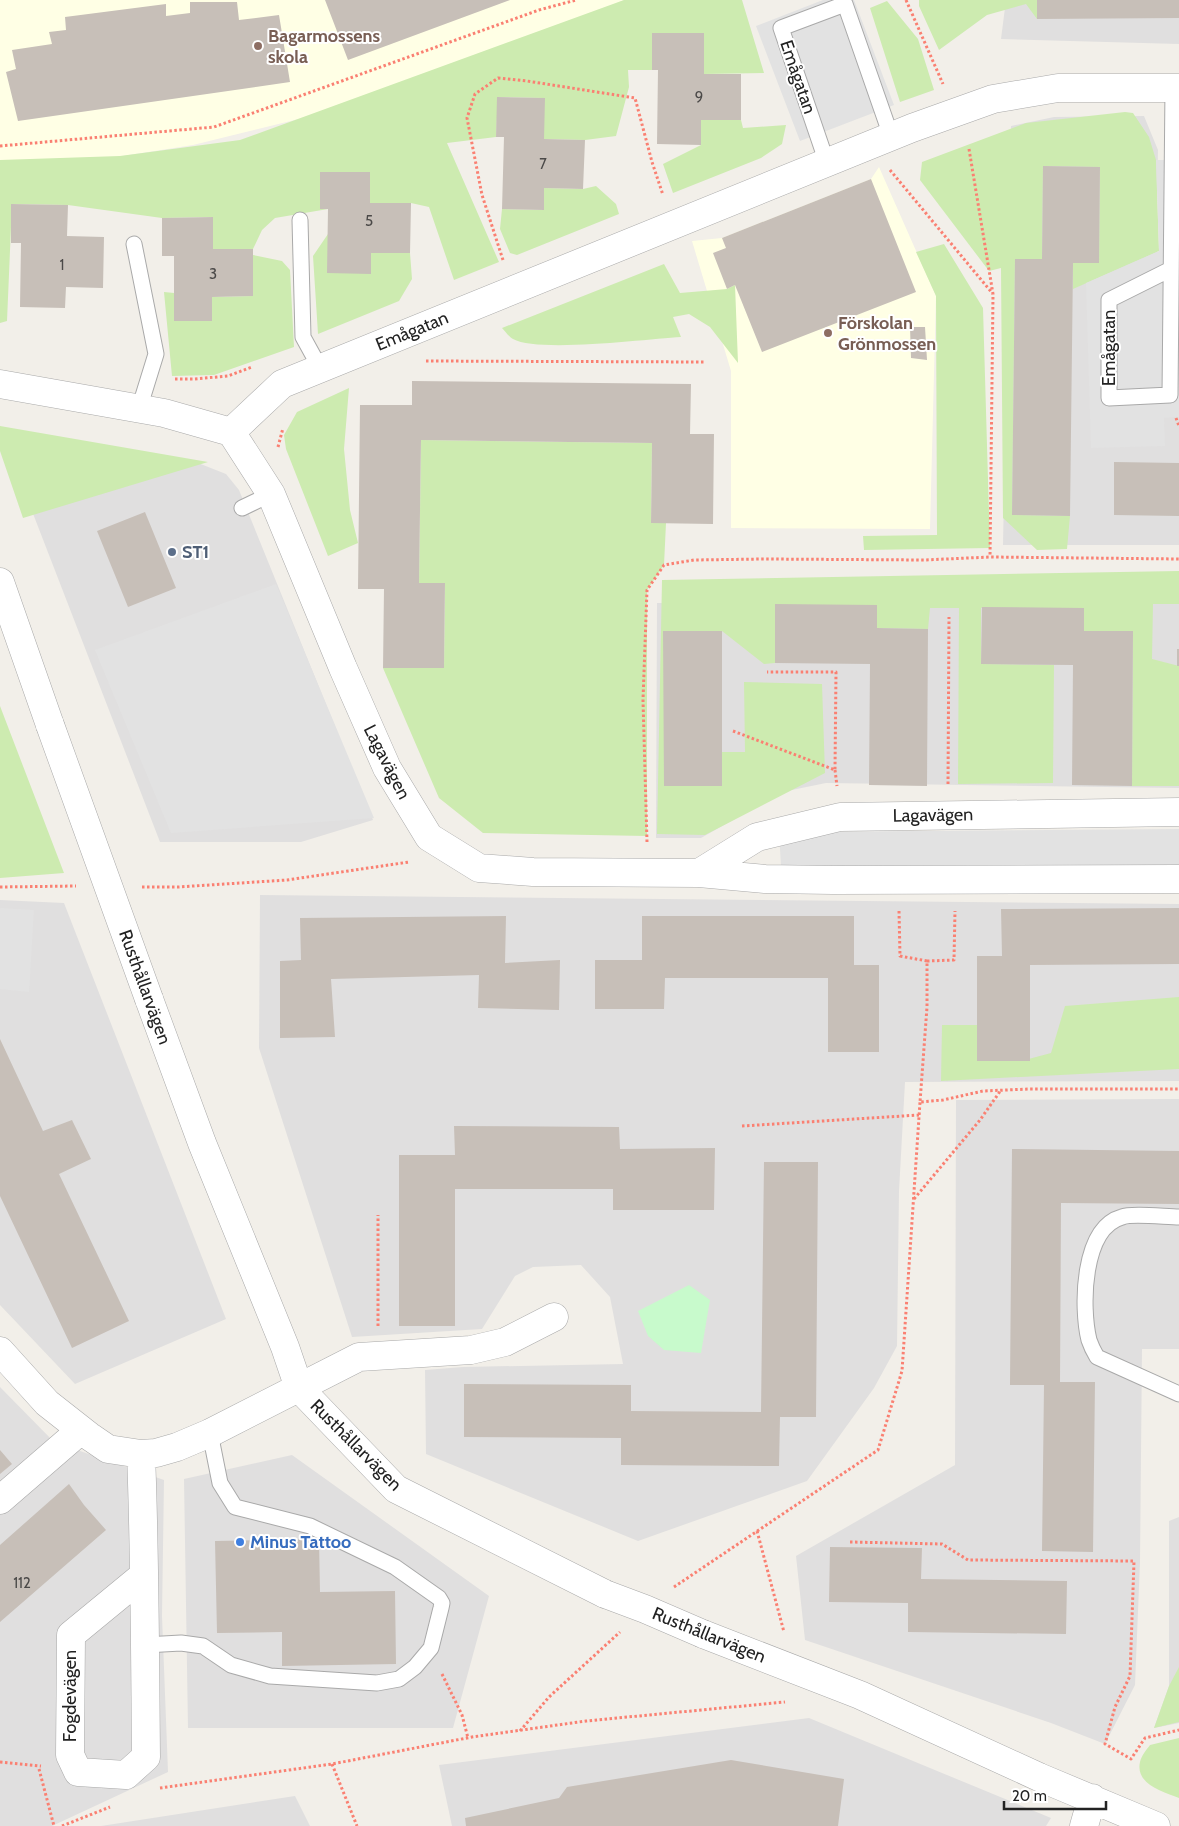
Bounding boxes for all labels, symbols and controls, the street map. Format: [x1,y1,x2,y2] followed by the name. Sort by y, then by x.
[268,25,380,68] place label: Bagarmossens skola
[775,37,821,117] street label: Emågatan
[252,40,264,52] marker: Bagarmossens skola
[695,88,703,106] house number: 9
[539,155,547,173] house number: 7
[365,212,373,230] house number: 5
[60,256,64,274] house number: 1
[209,265,217,283] house number: 3
[372,306,452,356] street label: Emågatan
[1098,310,1120,386] street label: Emågatan
[838,312,936,355] place label: Förskolan Grönmossen
[822,327,834,339] marker: Förskolan Grönmossen
[182,541,209,563] place label: ST1
[166,546,178,558] marker: ST1
[359,721,415,803] street label: Lagavägen
[893,803,973,827] street label: Lagavägen
[114,927,176,1047] street label: Rusthållarvägen
[306,1395,406,1495] street label: Rusthållarvägen
[250,1531,351,1553] place label: Minus Tattoo
[234,1536,246,1548] marker: Minus Tattoo
[13,1574,31,1592] house number: 112
[649,1602,769,1668] street label: Rusthållarvägen
[59,1650,81,1742] street label: Fogdevägen
[1004,1778,1106,1810] scale bar
[1012,1787,1047,1805] text: 20 m

